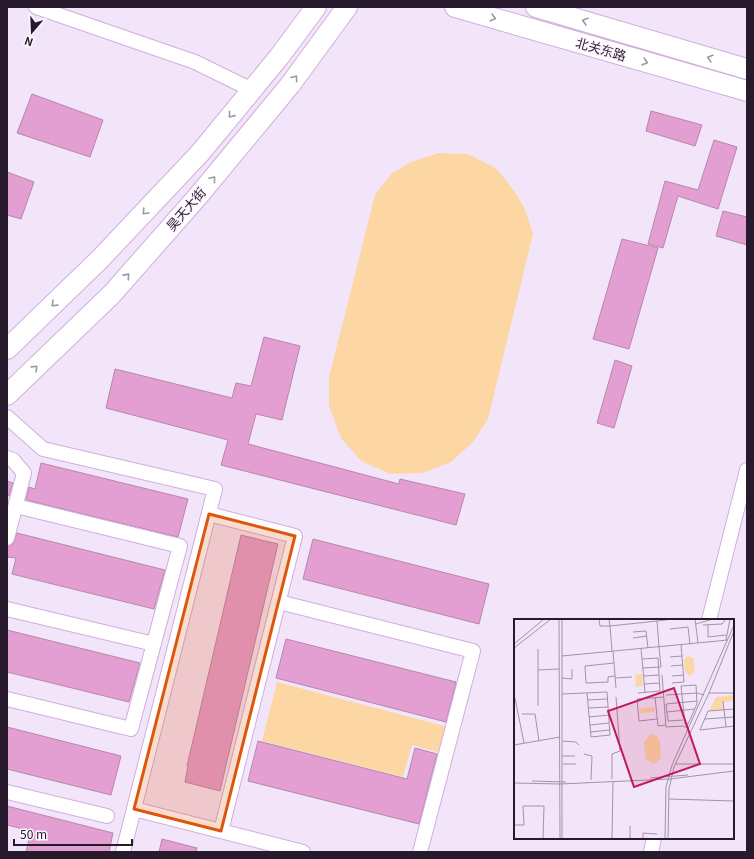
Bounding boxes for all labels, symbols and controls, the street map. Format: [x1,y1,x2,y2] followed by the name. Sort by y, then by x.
[12,12,52,52] north arrow
[489,13,496,22] one-way arrow
[582,17,589,26] one-way arrow
[574,32,629,65] street label: 北关东路
[22,33,35,51] text: N
[706,54,713,63] one-way arrow
[641,57,648,66] one-way arrow
[290,75,298,82] one-way arrow
[229,110,236,117] one-way arrow
[208,176,215,183] one-way arrow
[161,183,210,235] street label: 昊天大街
[142,207,150,215] one-way arrow
[122,274,129,281] one-way arrow
[51,299,59,307] one-way arrow
[30,365,38,373] one-way arrow
[514,619,734,839] inset map
[14,821,132,847] scale bar
[20,825,47,842] text: 50 m

